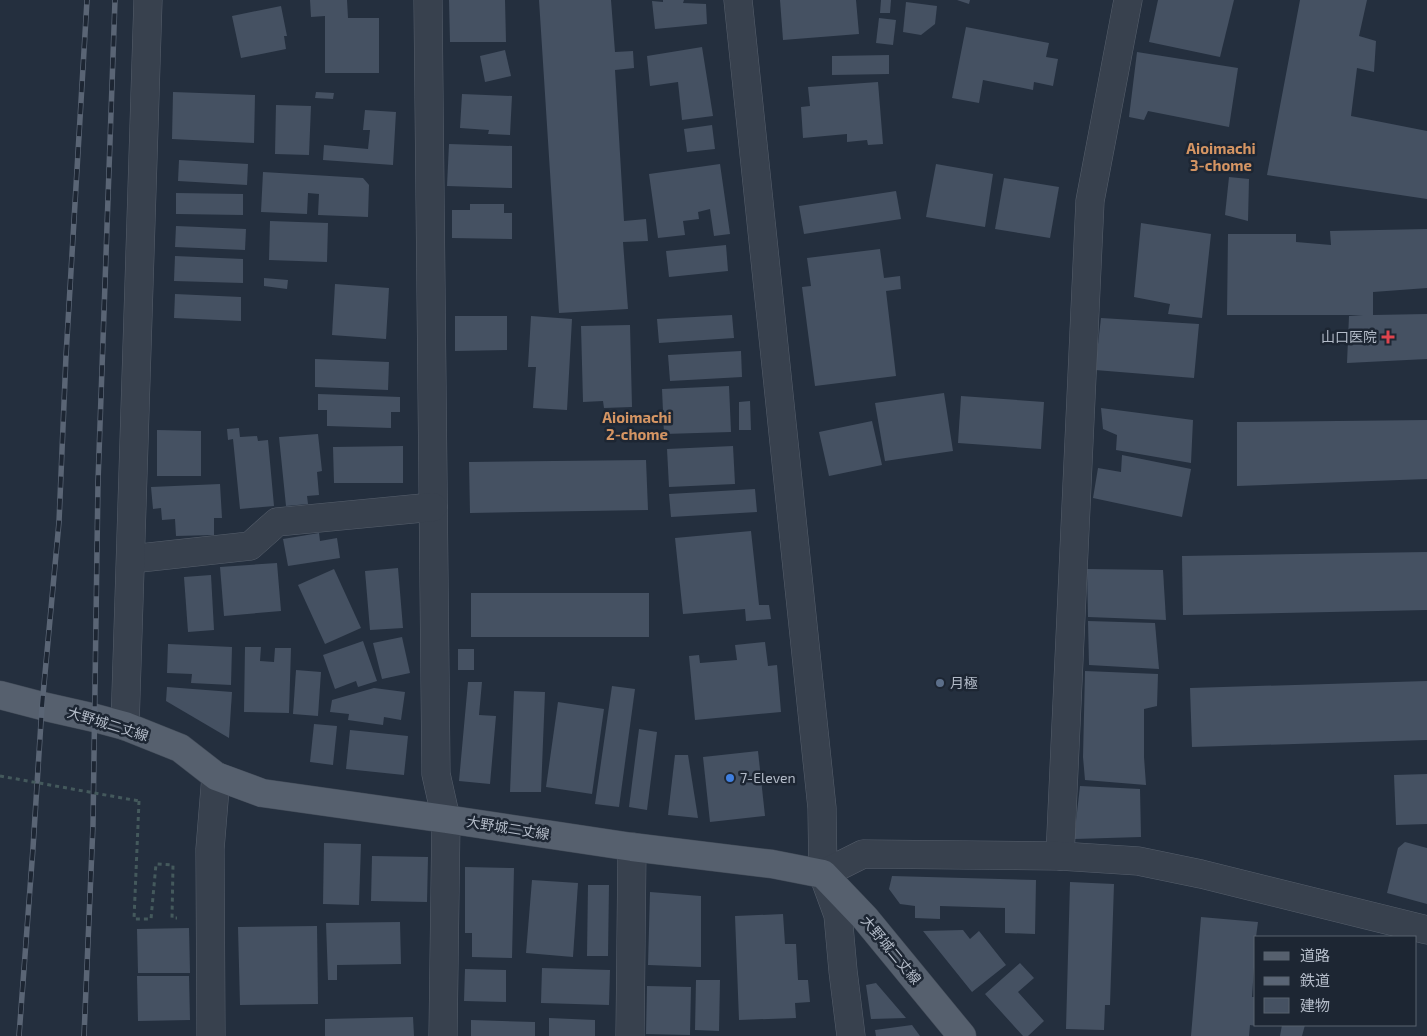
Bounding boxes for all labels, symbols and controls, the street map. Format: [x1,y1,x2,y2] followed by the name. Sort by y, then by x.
[1186,139,1256,174] district label: Aioimachi 3-chome
[1321,328,1377,345] place label: 山口医院
[1381,330,1395,344] marker: 山口医院
[602,408,672,443] district label: Aioimachi 2-chome
[950,674,978,691] place label: 月極
[934,677,946,689] marker: 月極
[65,703,151,744] street label: 大野城二丈線
[740,769,796,786] place label: 7-Eleven
[724,772,736,784] marker: 7-Eleven
[465,813,551,842] street label: 大野城二丈線
[858,912,925,987] street label: 大野城二丈線
[1254,936,1417,1026] legend
[1300,946,1330,964] text: 道路
[1300,971,1330,989] text: 鉄道
[1300,996,1330,1014] text: 建物

